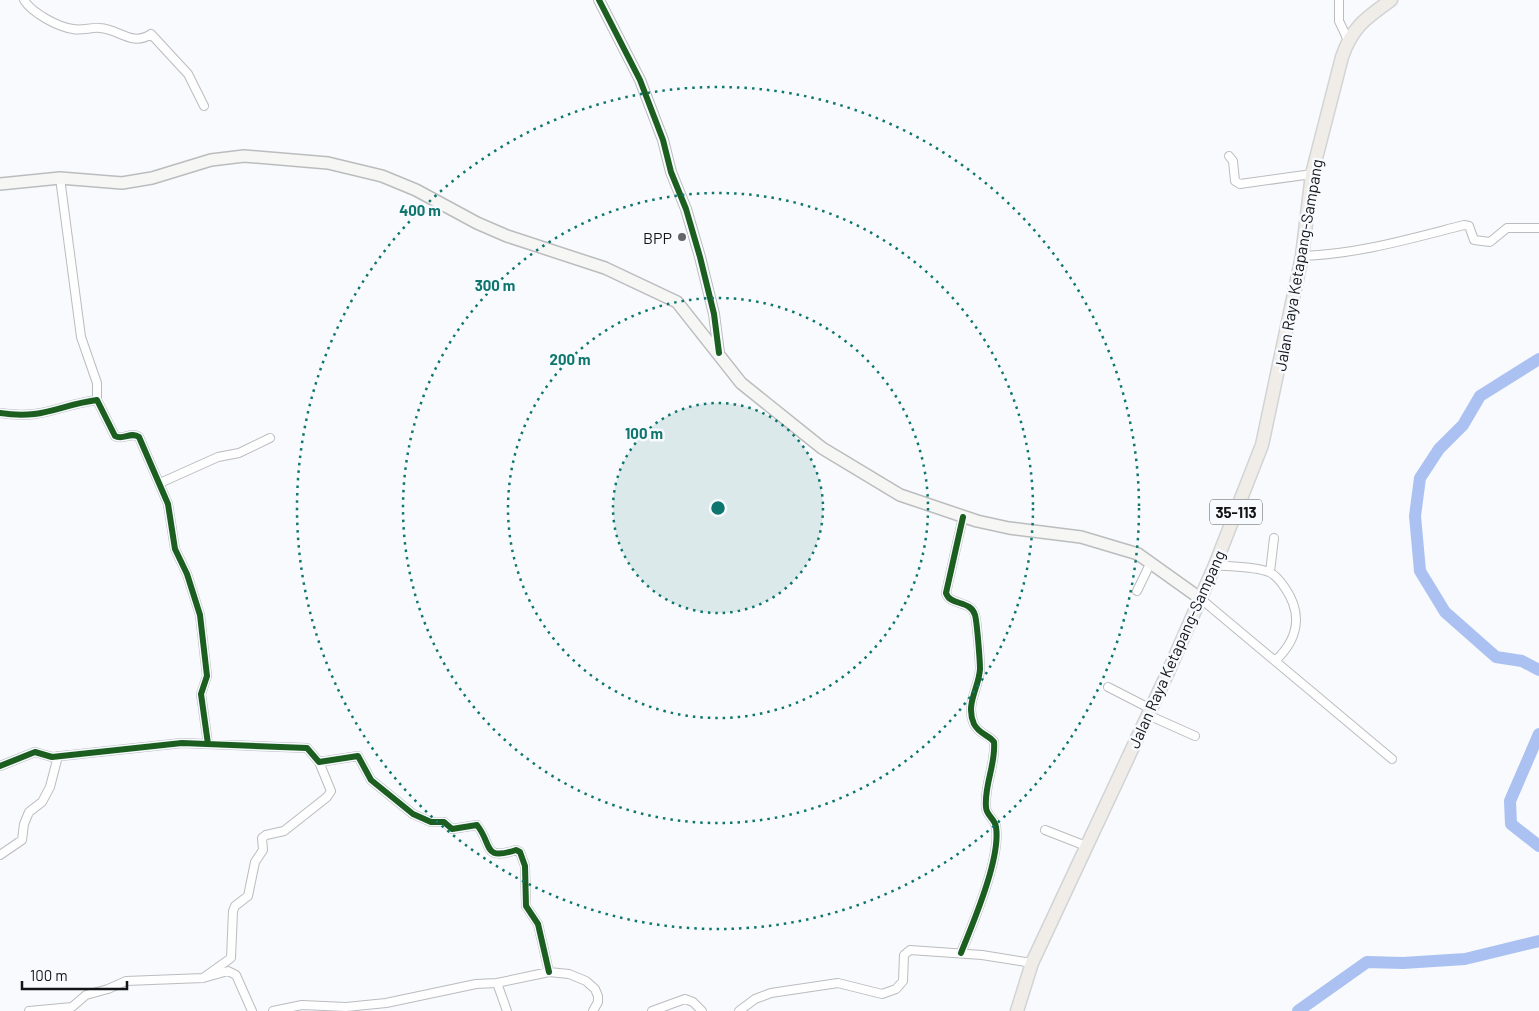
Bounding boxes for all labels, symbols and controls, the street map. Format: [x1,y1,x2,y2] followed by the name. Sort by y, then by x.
[1270,158,1326,372] street label: Jalan Raya Ketapang-Sampang
[399,201,441,219] text: 400 m
[643,228,672,247] place label: BPP
[676,231,688,243] marker: BPP
[475,276,515,294] text: 300 m
[549,350,591,368] text: 200 m
[625,424,663,442] text: 100 m
[709,499,727,517] centre of rings
[1210,500,1262,524] road number: 35-113
[1124,547,1228,751] street label: Jalan Raya Ketapang-Sampang
[22,958,128,990] scale bar
[30,966,68,984] text: 100 m

